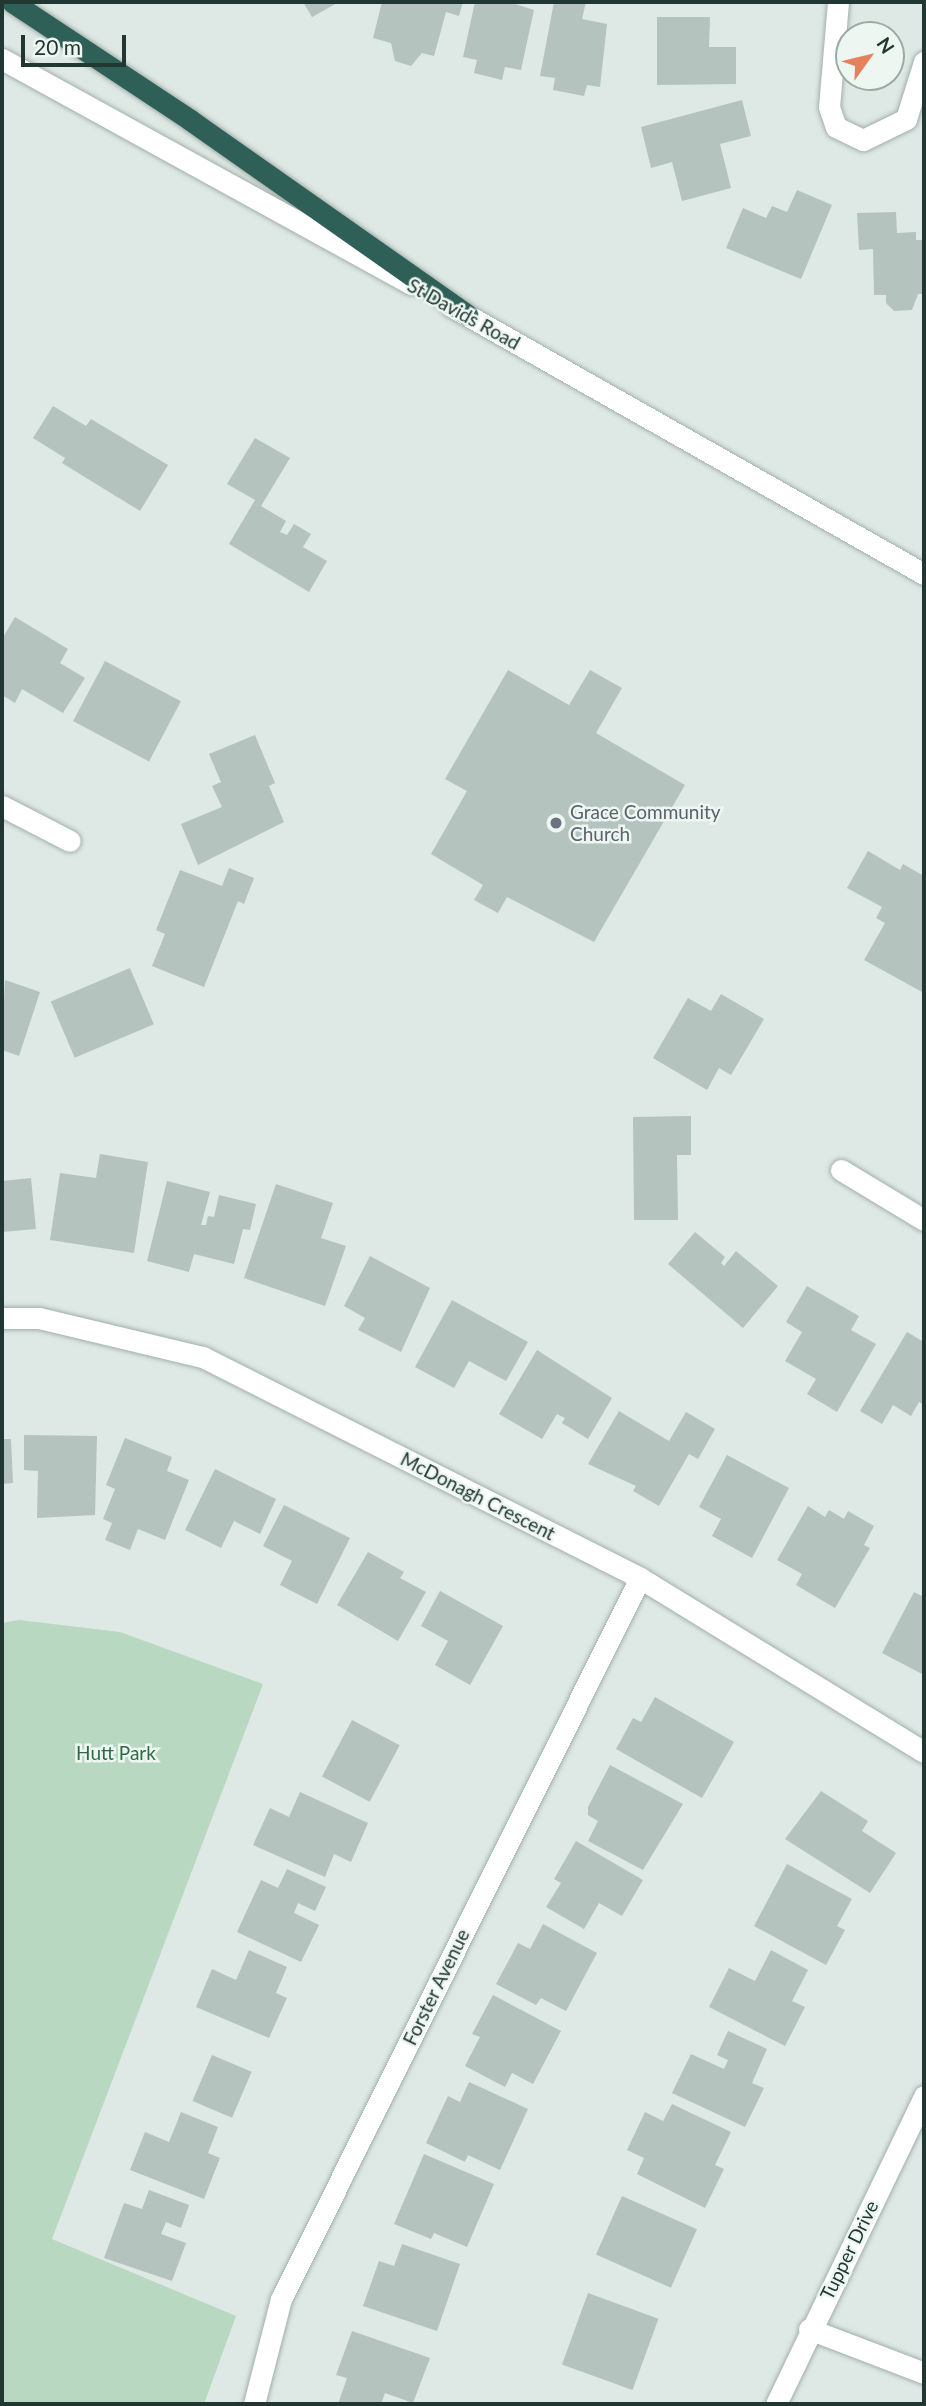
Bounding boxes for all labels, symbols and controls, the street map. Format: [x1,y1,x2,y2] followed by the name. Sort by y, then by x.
[24,21,130,65] scale bar
[835,21,905,91] north arrow
[873,33,900,58] text: N
[34,34,81,59] text: 20 m
[404,274,524,354] street label: St Davids Road
[570,801,721,845] place label: Grace Community Church
[548,815,564,831] marker: Grace Community Church
[397,1447,559,1545] street label: McDonagh Crescent
[76,1742,156,1764] park label: Hutt Park
[398,1925,474,2049] street label: Forster Avenue
[815,2196,883,2304] street label: Tupper Drive

